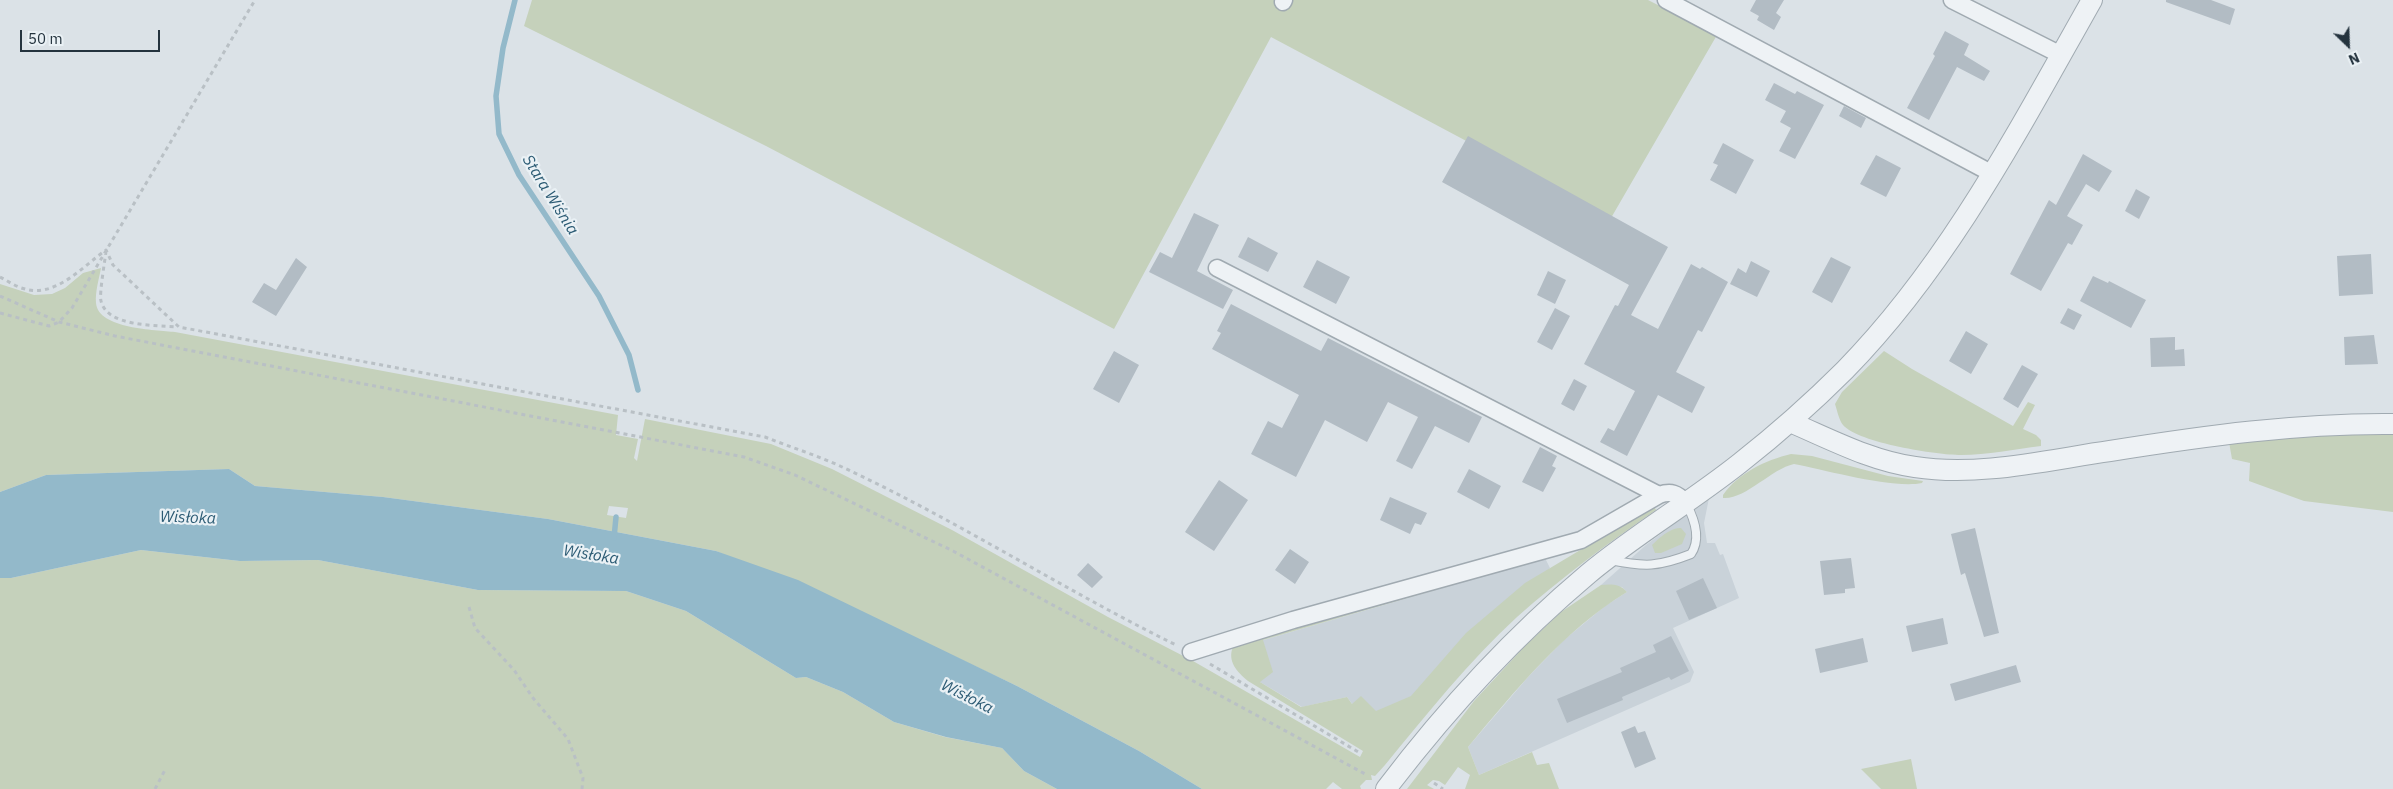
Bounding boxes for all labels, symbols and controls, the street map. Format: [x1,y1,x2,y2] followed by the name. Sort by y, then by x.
[22,20,162,52] scale bar
[2323,20,2373,70] north arrow
[28,29,63,48] text: 50 m
[2346,48,2362,69] text: N
[518,152,582,238] water label: Stara Wiśnia
[160,507,216,529] water label: Wisłoka
[562,541,620,569] water label: Wisłoka
[938,676,996,718] water label: Wisłoka

